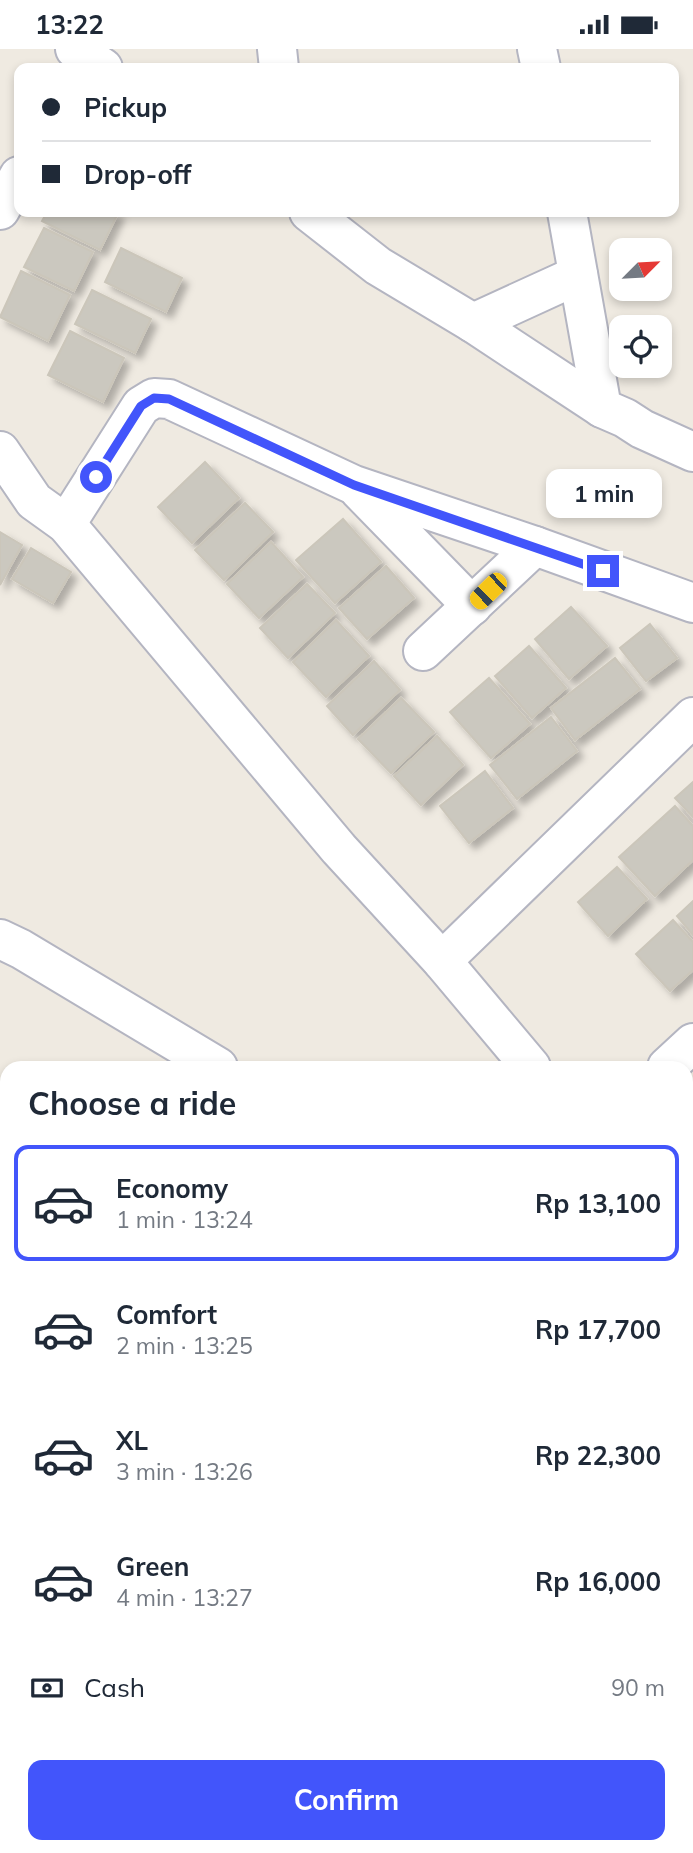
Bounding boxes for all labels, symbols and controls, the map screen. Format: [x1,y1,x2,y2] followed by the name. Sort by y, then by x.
[35,8,104,41] text: 13:22
[84,91,167,124] text: Pickup
[84,158,191,191] text: Drop-off
[609,238,672,301] north arrow
[609,238,672,378] map controls
[609,315,672,378] button: locate
[80,461,112,493] route start
[545,469,661,519] callout: 1 min
[574,479,634,508] text: 1 min
[587,555,619,587] route end
[466,569,511,613] car
[28,1083,236,1123] text: Choose a ride
[32,1172,95,1235] icon: car
[116,1172,228,1205] text: Economy
[535,1187,661,1220] text: Rp 13,100
[116,1205,253,1234] text: 1 min · 13:24
[32,1298,95,1361] icon: car
[116,1298,217,1331] text: Comfort
[535,1313,661,1346] text: Rp 17,700
[116,1331,253,1360] text: 2 min · 13:25
[32,1424,95,1487] icon: car
[116,1424,148,1457] text: XL
[535,1439,661,1472] text: Rp 22,300
[116,1457,253,1486] text: 3 min · 13:26
[32,1550,95,1613] icon: car
[116,1550,189,1583] text: Green
[535,1565,661,1598] text: Rp 16,000
[116,1583,253,1612] text: 4 min · 13:27
[28,1669,66,1707] icon: cash
[84,1671,145,1704] text: Cash
[611,1673,665,1702] text: 90 m
[28,1760,665,1840] button: Confirm

